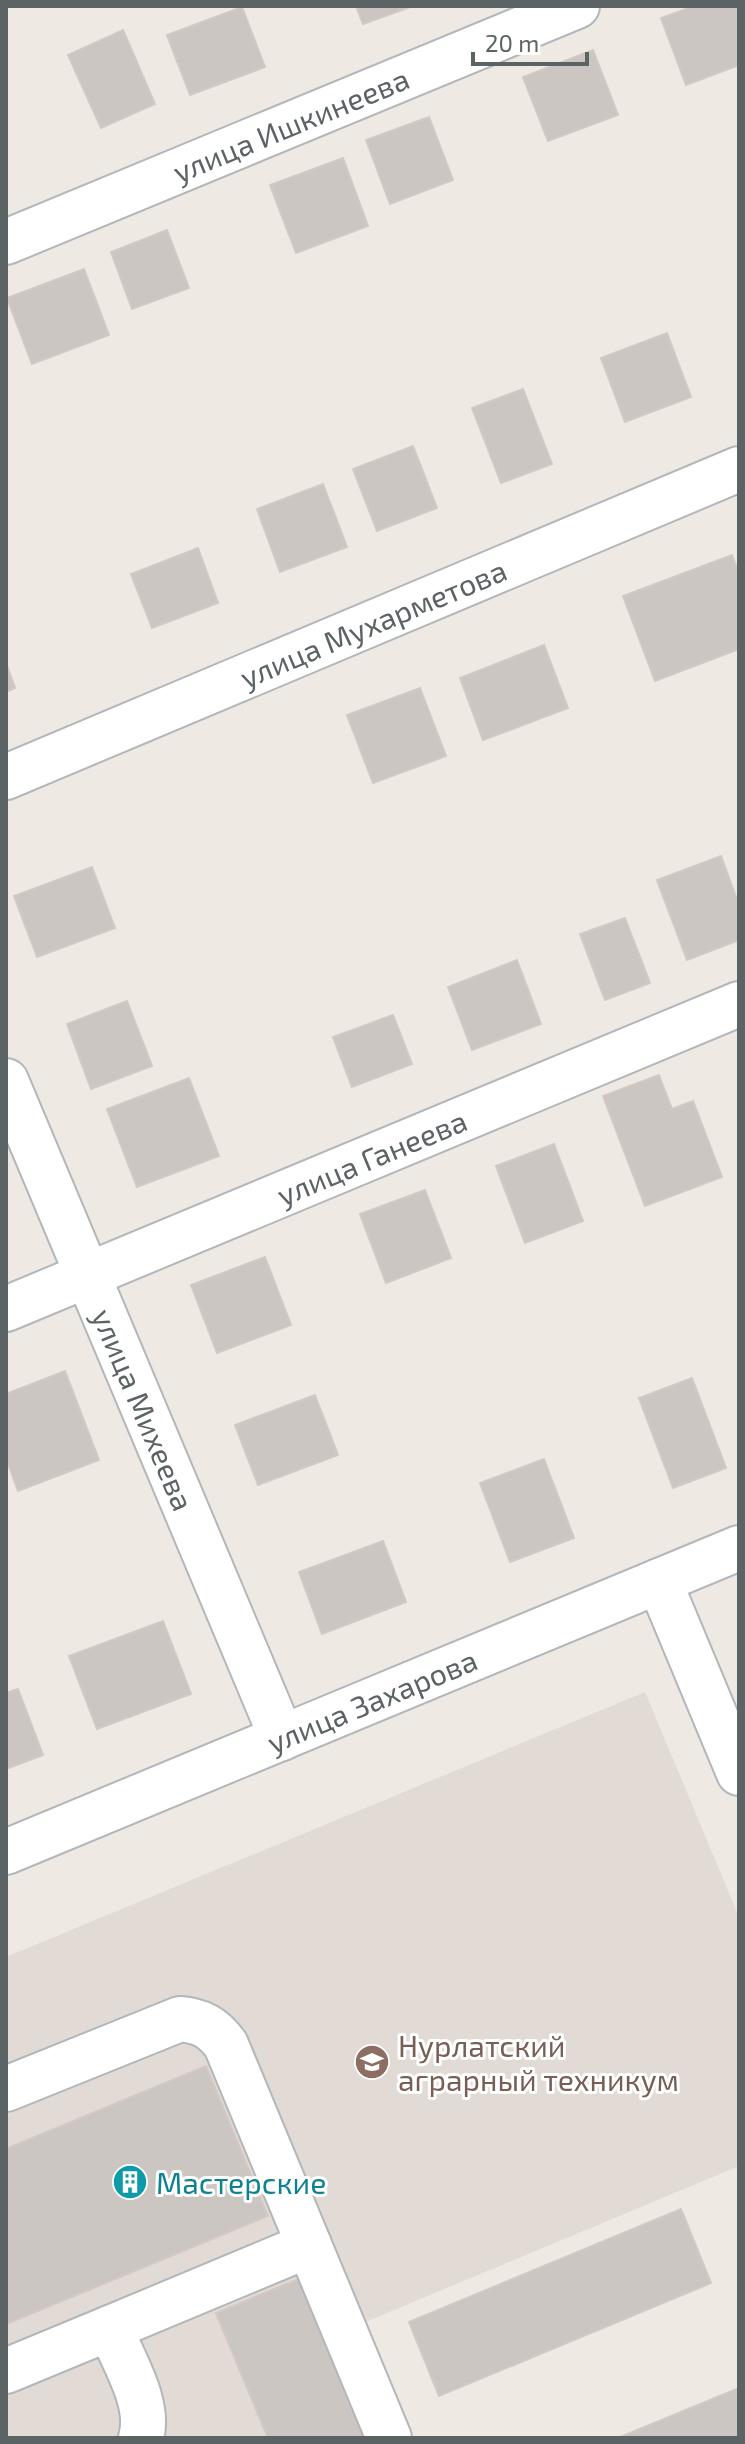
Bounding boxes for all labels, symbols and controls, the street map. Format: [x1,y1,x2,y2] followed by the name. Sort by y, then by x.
[473,16,587,66] scale bar
[485,28,539,57] text: 20 m
[167,60,414,190] street label: улица Ишкинеева
[234,551,512,696] street label: улица Мухарметова
[271,1101,472,1213] street label: улица Ганеева
[85,1303,202,1516] street label: улица Михеева
[261,1641,482,1761] street label: улица Захарова
[398,2027,679,2098] place label: Нурлатский аграрный техникум
[353,2043,391,2081] school or university icon: Нурлатский аграрный техникум
[111,2163,149,2201] building icon: Мастерские
[156,2164,326,2200] place label: Мастерские

